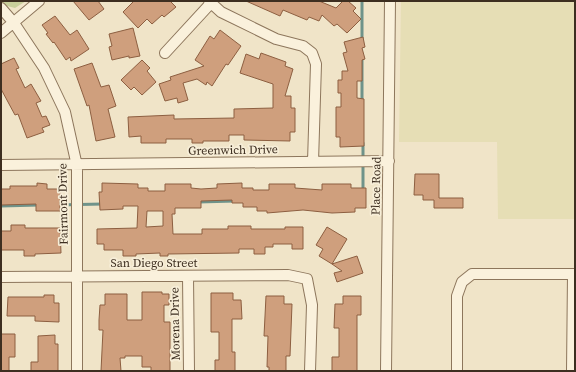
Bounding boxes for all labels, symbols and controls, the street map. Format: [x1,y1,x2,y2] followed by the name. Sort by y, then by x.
[188,141,278,159] street label: Greenwich Drive
[367,156,385,215] street label: Place Road
[54,163,72,245] street label: Fairmont Drive
[111,255,198,271] street label: San Diego Street
[166,287,184,361] street label: Morena Drive

